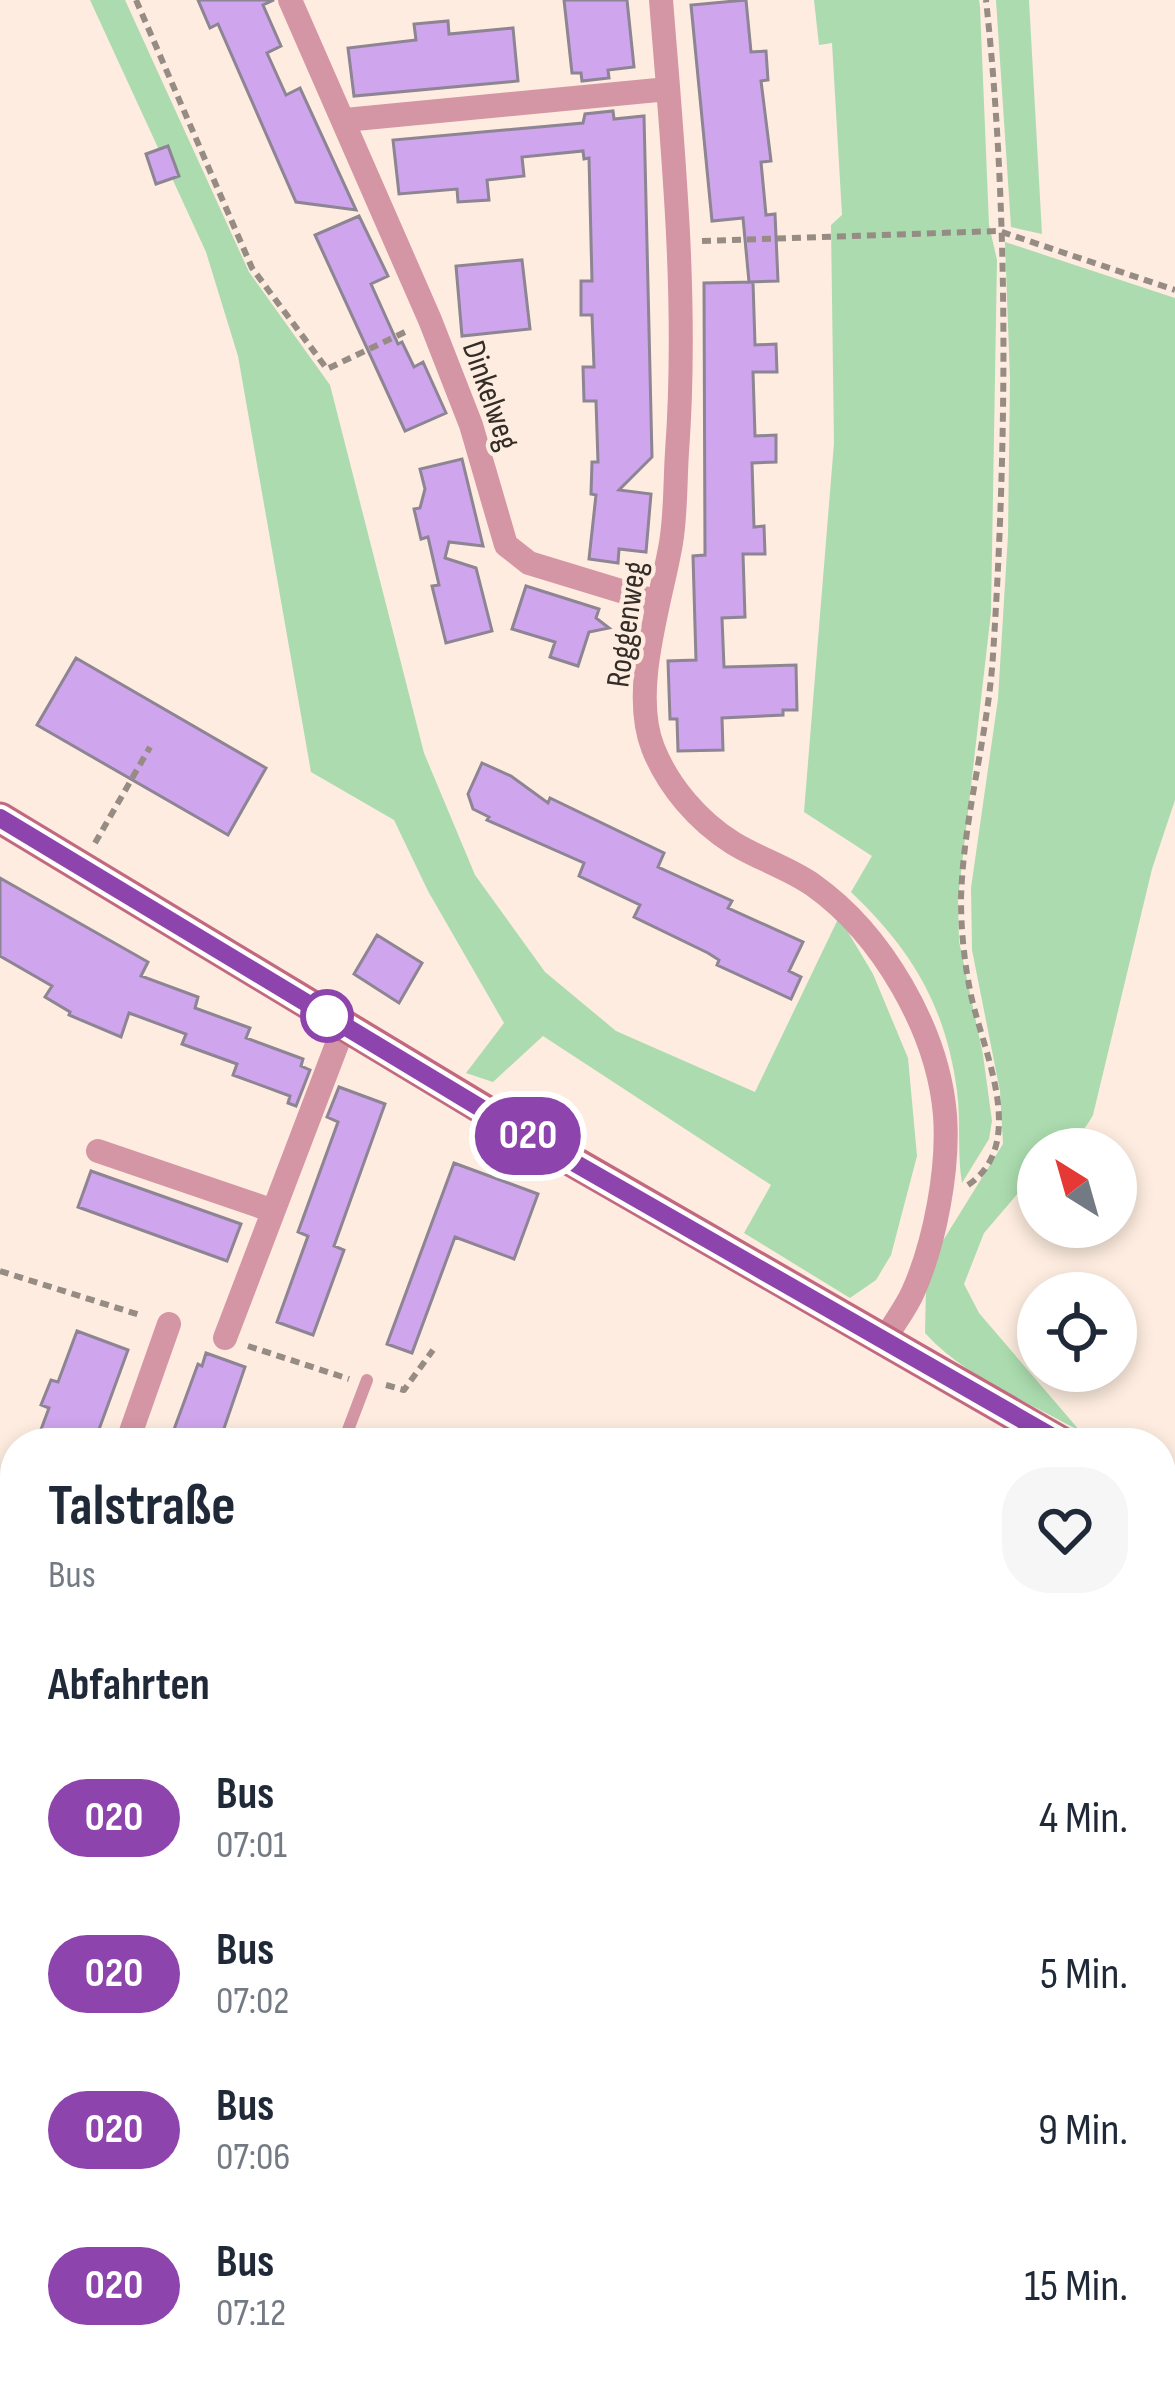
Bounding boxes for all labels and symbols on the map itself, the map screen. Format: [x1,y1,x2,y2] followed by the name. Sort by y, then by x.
[453,336,527,455] street label: Dinkelweg
[598,559,656,690] street label: Roggenweg
[302,991,352,1041] unlabelled marker
[459,1097,597,1175] line badge: 020
[1017,1128,1137,1248] north arrow

